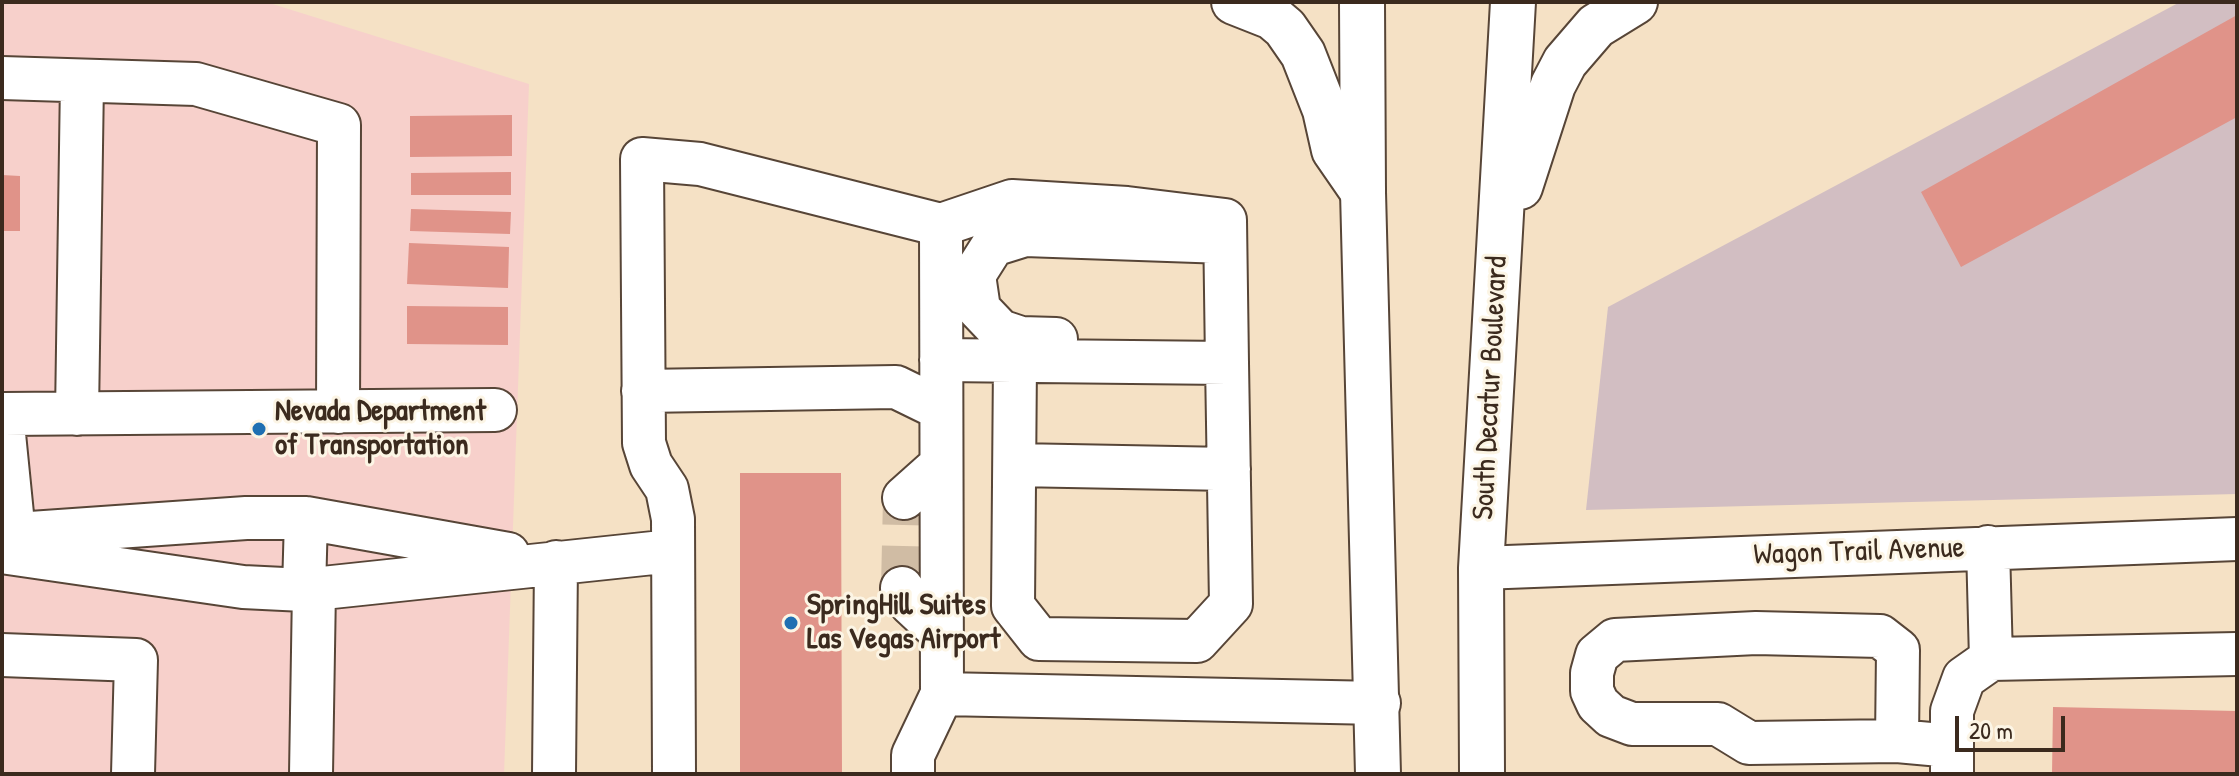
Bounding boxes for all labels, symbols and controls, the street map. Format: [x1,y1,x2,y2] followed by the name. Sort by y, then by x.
[1466,255,1516,521] street label: South Decatur Boulevard
[275,394,486,464] place label: Nevada Department of Transportation
[250,420,268,438] marker: Nevada Department of Transportation
[1753,530,1965,574] street label: Wagon Trail Avenue
[807,588,1000,658] place label: SpringHill Suites Las Vegas Airport
[782,614,800,632] marker: SpringHill Suites Las Vegas Airport
[1959,700,2069,750] scale bar
[1969,714,2013,746] text: 20 m

